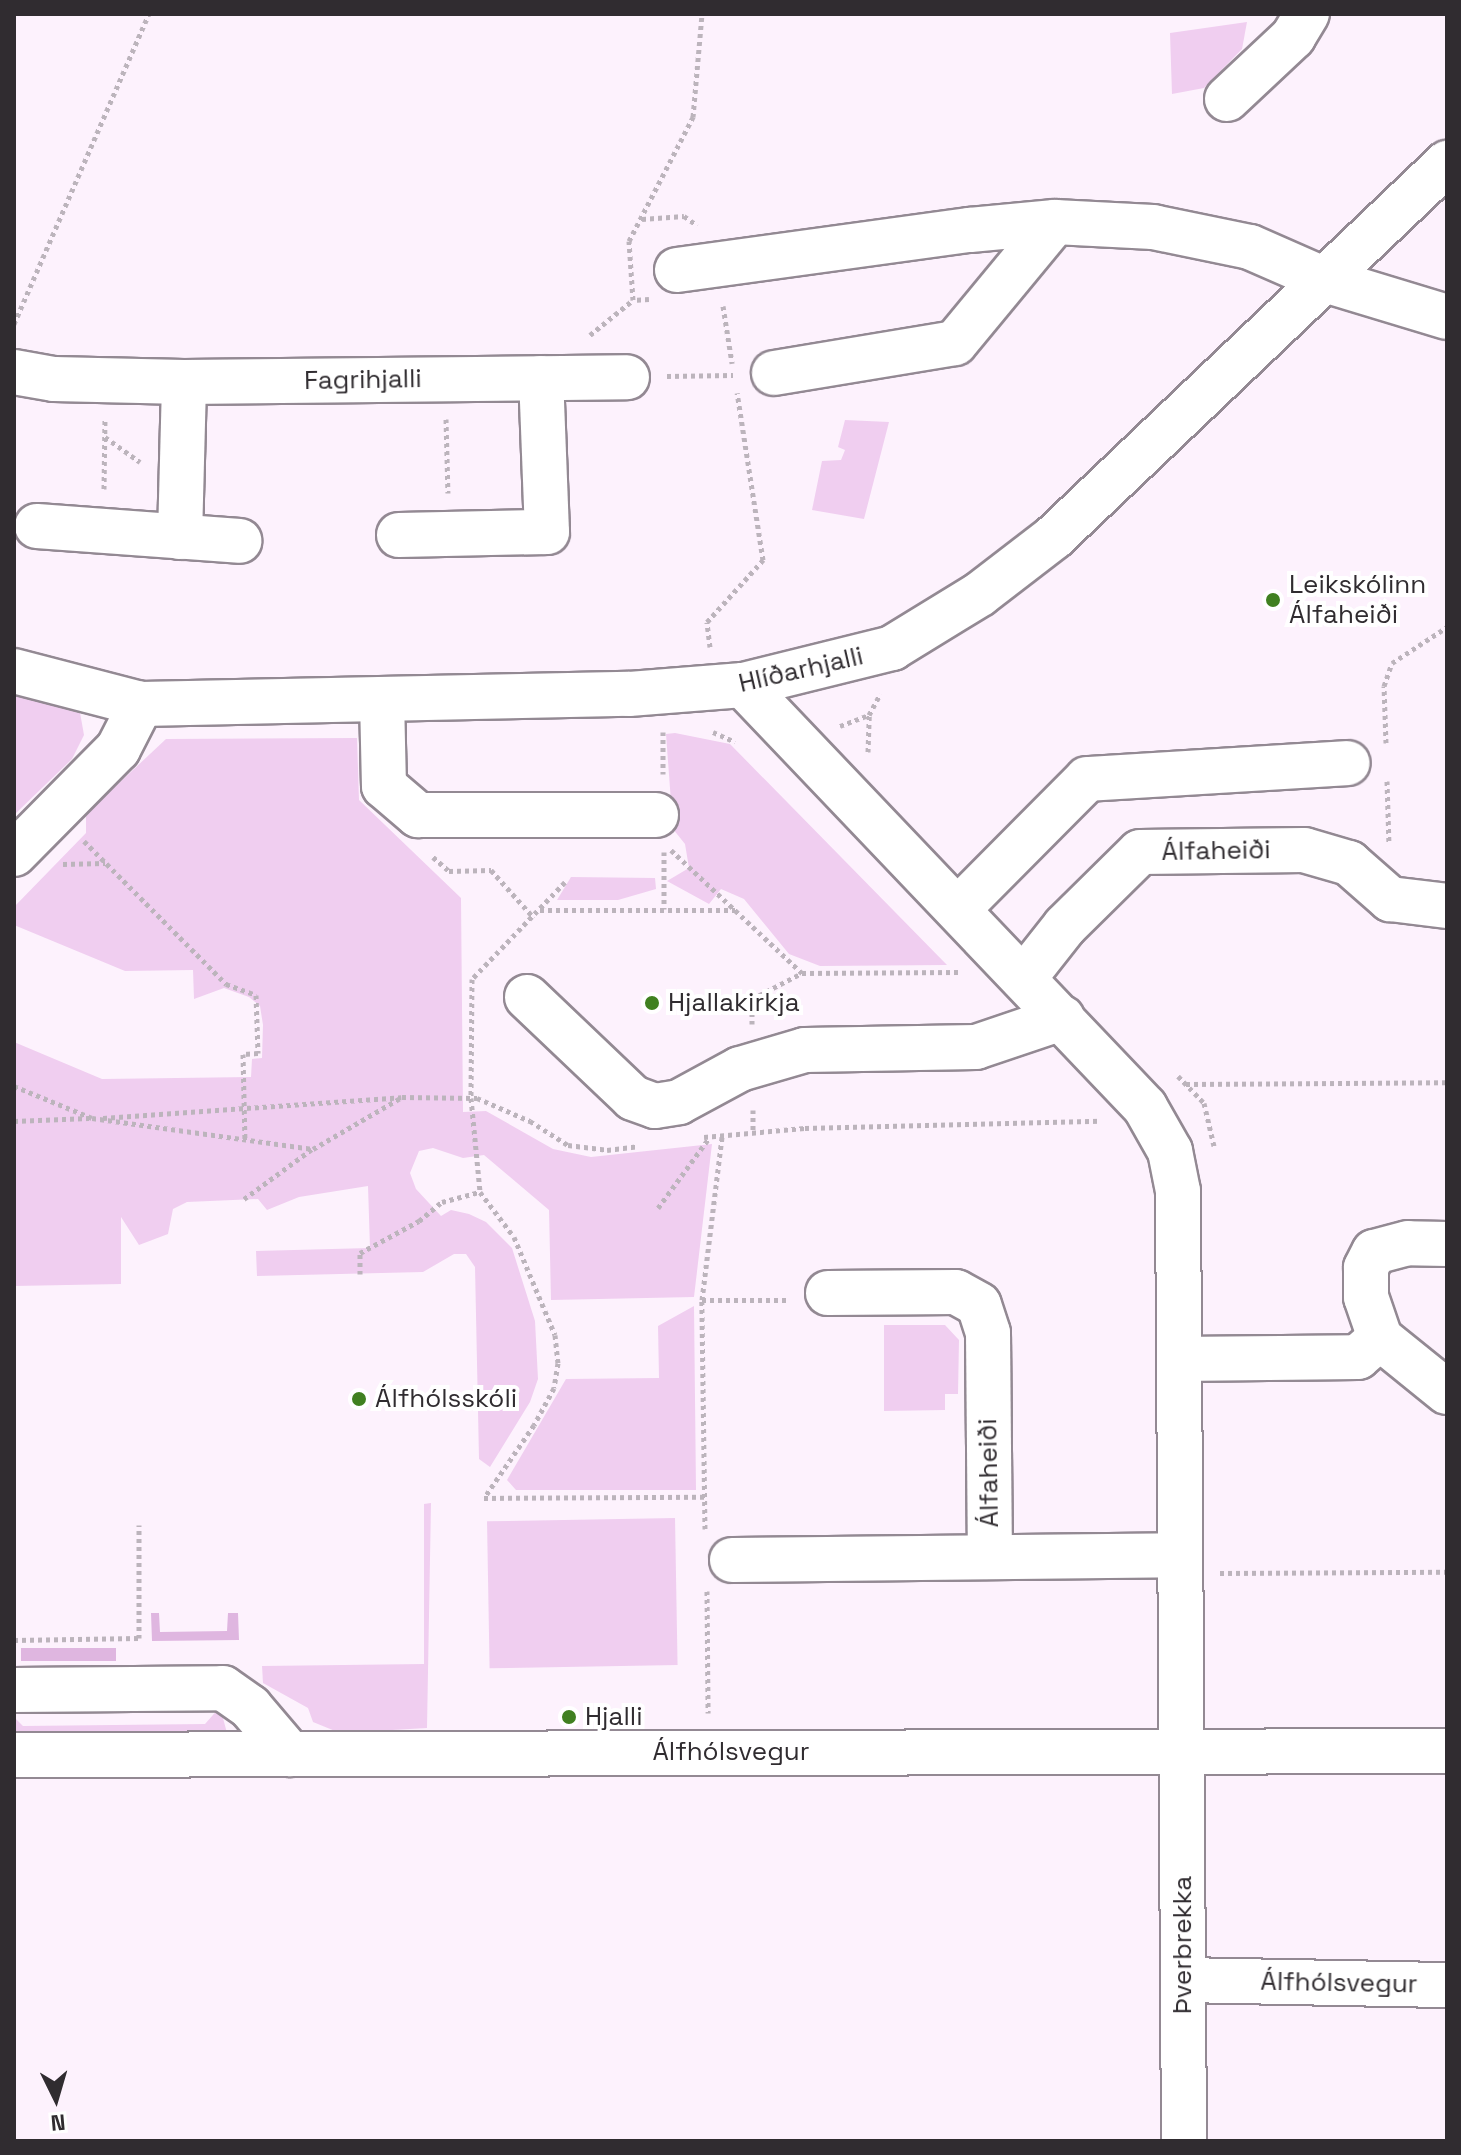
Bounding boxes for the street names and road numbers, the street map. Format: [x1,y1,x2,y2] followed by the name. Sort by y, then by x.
[304,363,422,397] street label: Fagrihjalli
[736,641,866,699] street label: Hlíðarhjalli
[1161,834,1271,868] street label: Álfaheiði
[972,1418,1006,1528] street label: Álfaheiði
[652,1736,810,1768] street label: Álfhólsvegur
[1167,1876,1199,2014] street label: Þverbrekka
[1260,1966,1418,2000] street label: Álfhólsvegur

